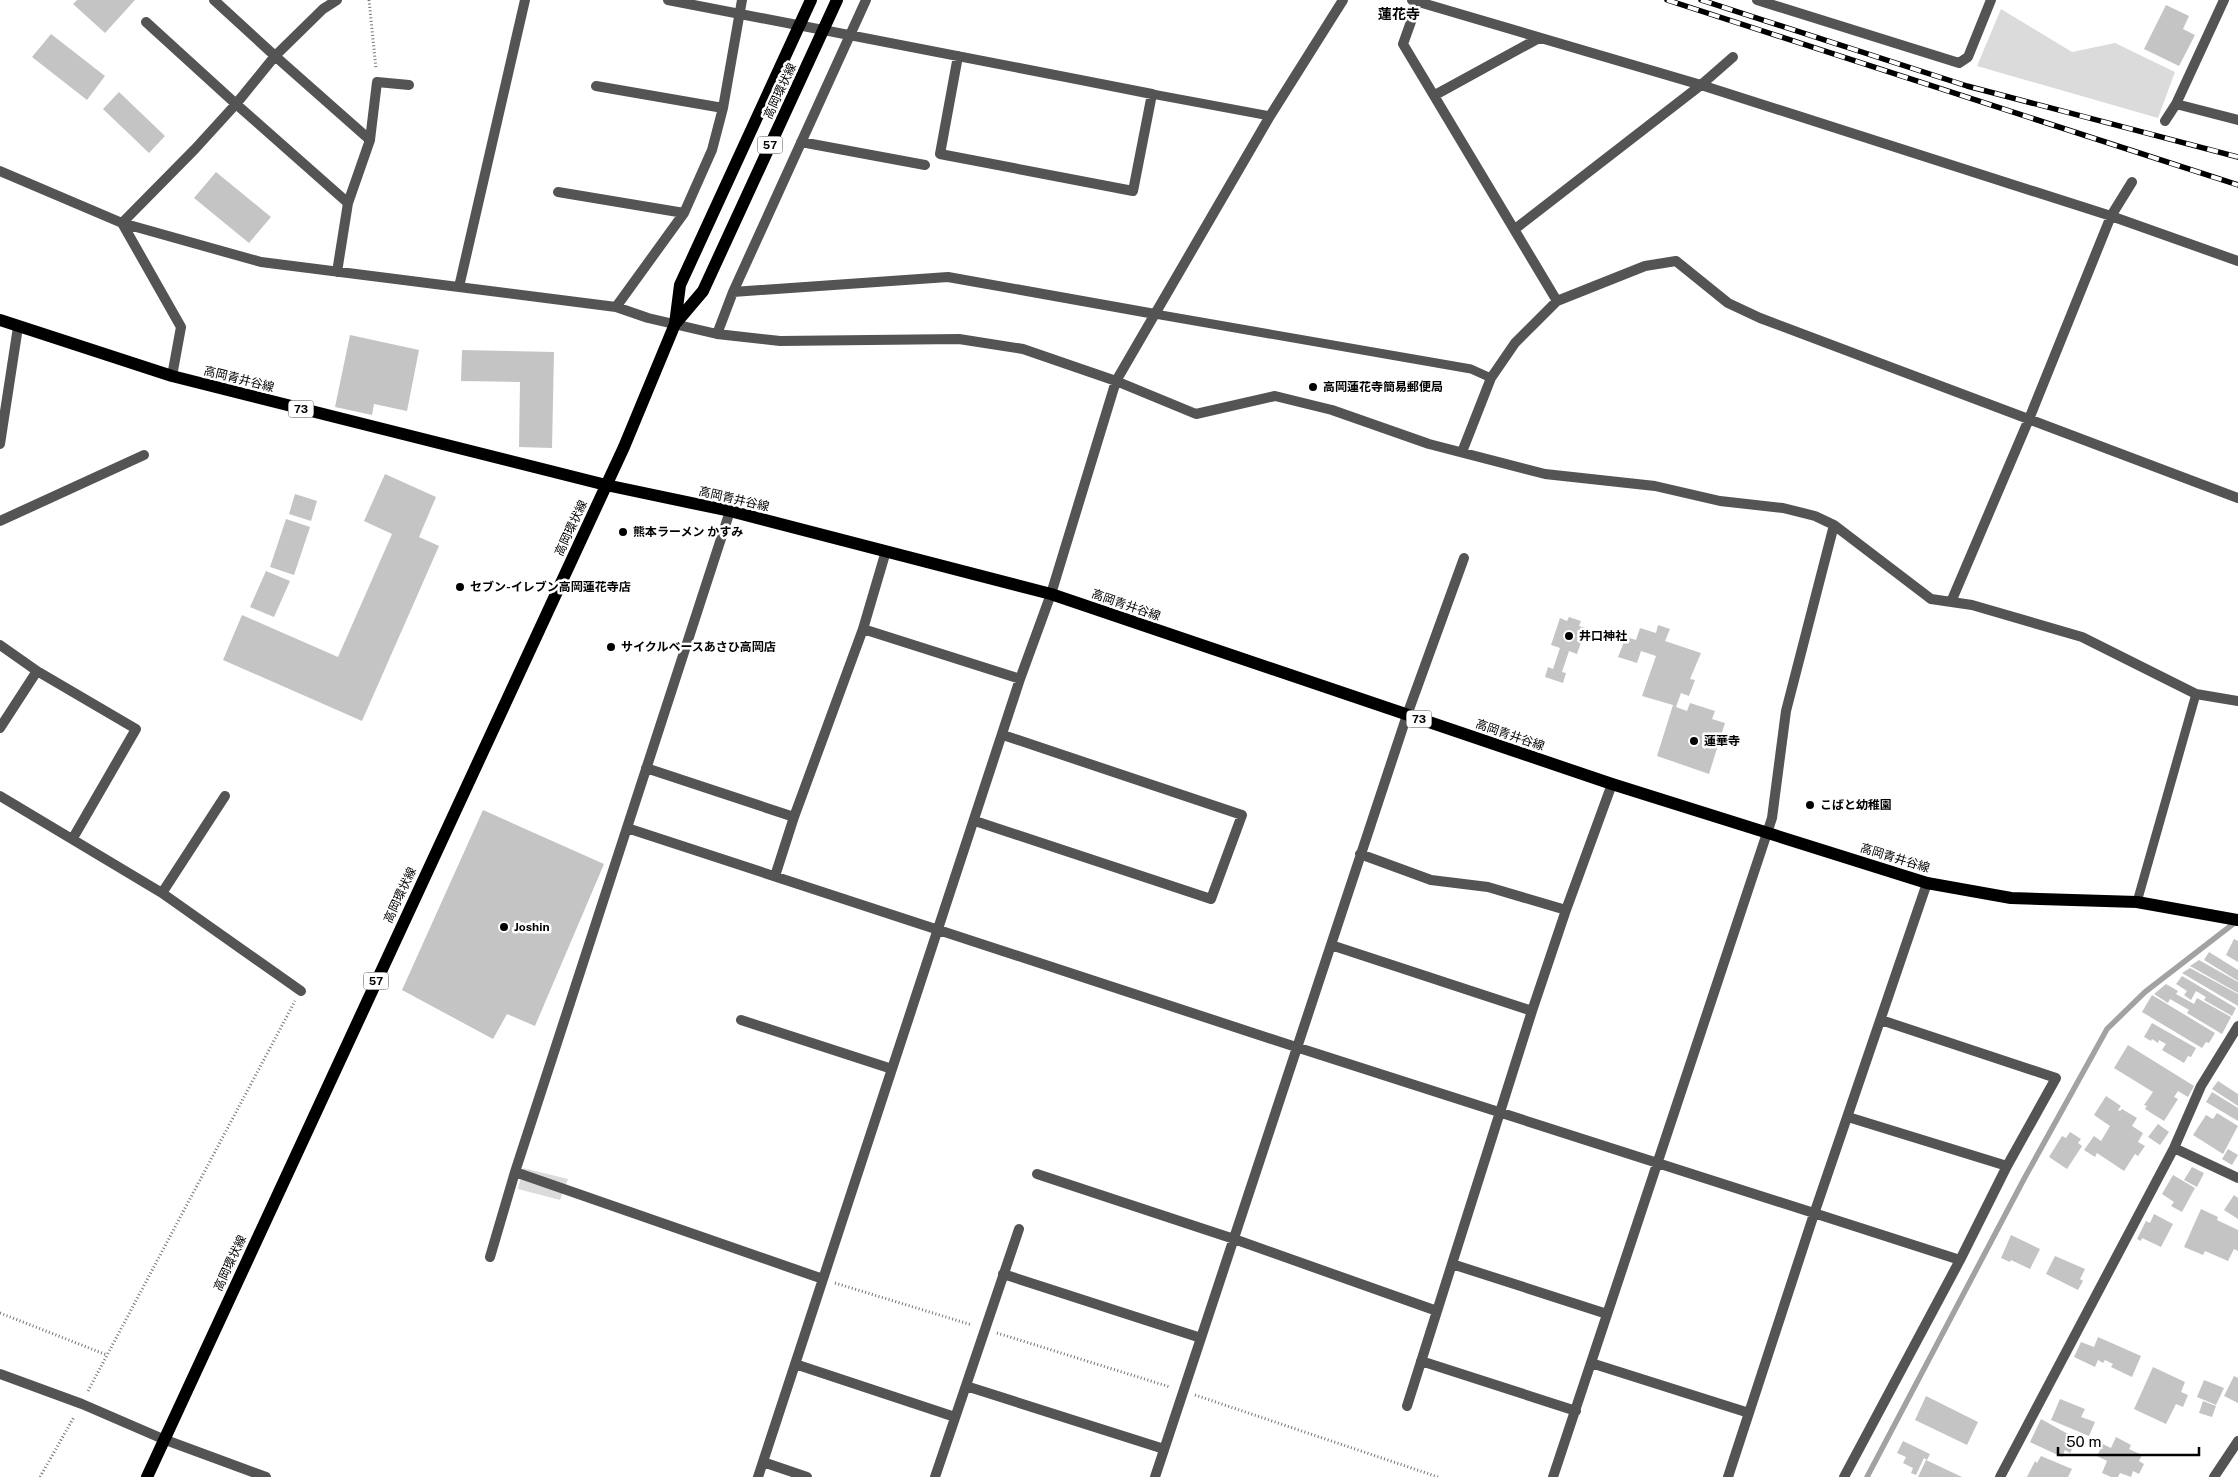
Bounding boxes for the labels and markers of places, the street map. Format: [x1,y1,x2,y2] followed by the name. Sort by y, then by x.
[1323,380,1443,394] place label: 高岡蓮花寺簡易郵便局
[1307,381,1319,393] marker: 高岡蓮花寺簡易郵便局
[633,525,743,539] place label: 熊本ラーメン かすみ
[617,526,629,538] marker: 熊本ラーメン かすみ
[470,580,631,594] place label: セブン-イレブン高岡蓮花寺店
[454,581,466,593] marker: セブン-イレブン高岡蓮花寺店
[1579,629,1627,643] place label: 井口神社
[1563,630,1575,642] marker: 井口神社
[621,640,776,654] place label: サイクルベースあさひ高岡店
[605,641,617,653] marker: サイクルベースあさひ高岡店
[1704,734,1740,748] place label: 蓮華寺
[1688,735,1700,747] marker: 蓮華寺
[1820,798,1892,812] place label: こばと幼稚園
[1804,799,1816,811] marker: こばと幼稚園
[514,920,550,934] place label: Joshin
[498,921,510,933] marker: Joshin

